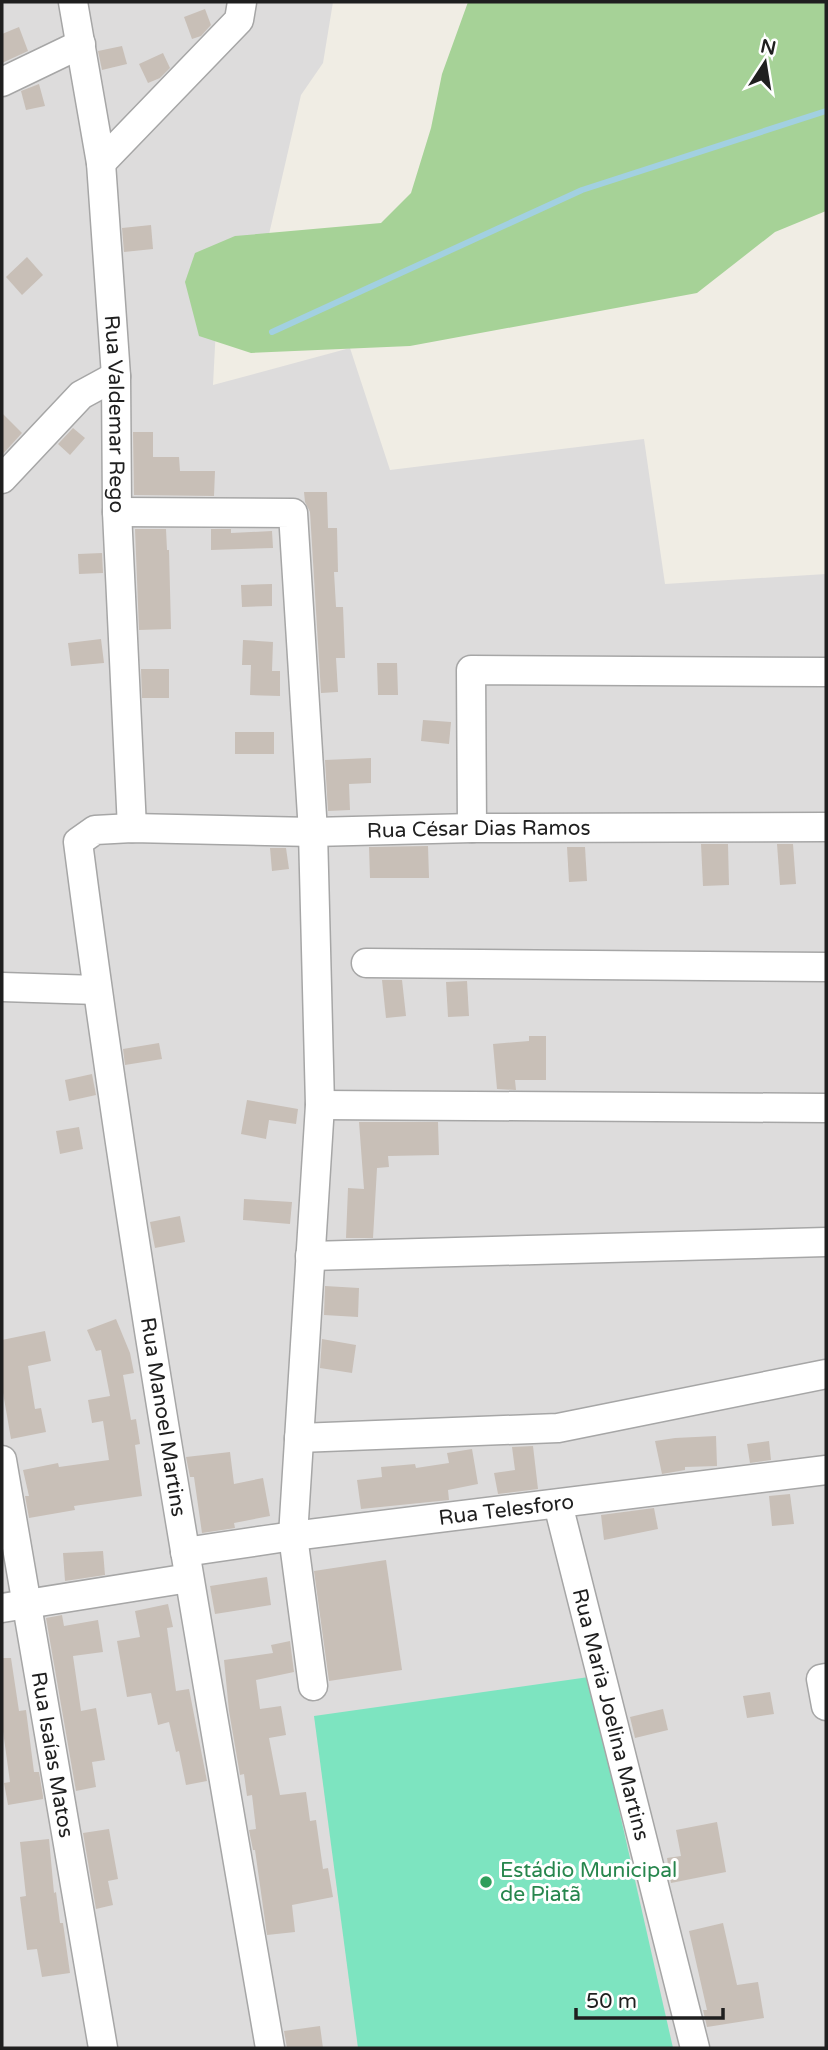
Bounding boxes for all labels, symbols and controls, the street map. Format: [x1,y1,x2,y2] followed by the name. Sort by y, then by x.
[730,28,800,98] north arrow
[759,35,778,60] text: N
[99,314,130,513] street label: Rua Valdemar Rego
[367,815,591,843] street label: Rua César Dias Ramos
[135,1316,191,1518] street label: Rua Manoel Martins
[437,1489,575,1530] street label: Rua Telesforo
[567,1586,655,1843] street label: Rua Maria Joelina Martins
[26,1670,79,1840] street label: Rua Isaías Matos
[500,1858,677,1907] place label: Estádio Municipal de Piatã
[478,1874,494,1890] marker: Estádio Municipal de Piatã
[576,1976,723,2020] scale bar
[586,1989,637,2014] text: 50 m

